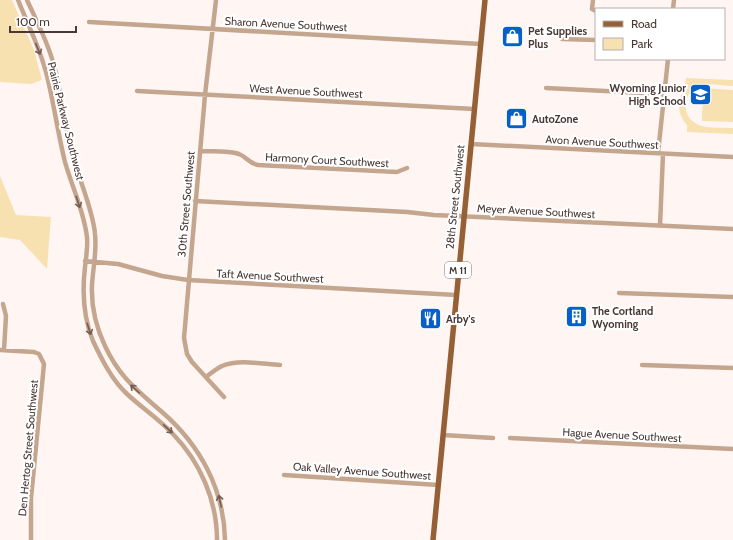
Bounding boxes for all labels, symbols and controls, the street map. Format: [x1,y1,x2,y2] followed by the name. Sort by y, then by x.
[10,8,76,34] scale bar
[595,8,725,60] legend
[16,14,50,29] text: 100 m
[224,14,348,34] street label: Sharon Avenue Southwest
[631,16,657,31] text: Road
[499,24,525,50] shop icon: Pet Supplies Plus
[528,24,588,51] place label: Pet Supplies Plus
[631,36,653,51] text: Park
[35,42,43,54] one-way arrow
[44,60,88,182] street label: Prairie Parkway Southwest
[249,81,363,101] street label: West Avenue Southwest
[610,81,686,108] place label: Wyoming Junior High School
[688,81,714,107] school or university icon: Wyoming Junior High School
[503,106,529,132] shop icon: AutoZone
[532,112,579,126] place label: AutoZone
[545,132,659,152] street label: Avon Avenue Southwest
[443,144,467,250] street label: 28th Street Southwest
[174,150,198,257] street label: 30th Street Southwest
[265,150,389,170] street label: Harmony Court Southwest
[75,195,82,208] one-way arrow
[477,201,596,221] street label: Meyer Avenue Southwest
[445,262,471,278] road number: M 11
[216,266,324,286] street label: Taft Avenue Southwest
[564,304,590,330] building icon: The Cortland Wyoming
[592,304,653,331] place label: The Cortland Wyoming
[418,306,444,332] restaurant icon: Arby's
[446,312,475,326] place label: Arby's
[86,323,93,336] one-way arrow
[15,379,41,517] street label: Den Hertog Street Southwest
[130,384,140,393] one-way arrow
[163,424,173,433] one-way arrow
[562,425,682,445] street label: Hague Avenue Southwest
[293,459,432,483] street label: Oak Valley Avenue Southwest
[216,495,224,508] one-way arrow

